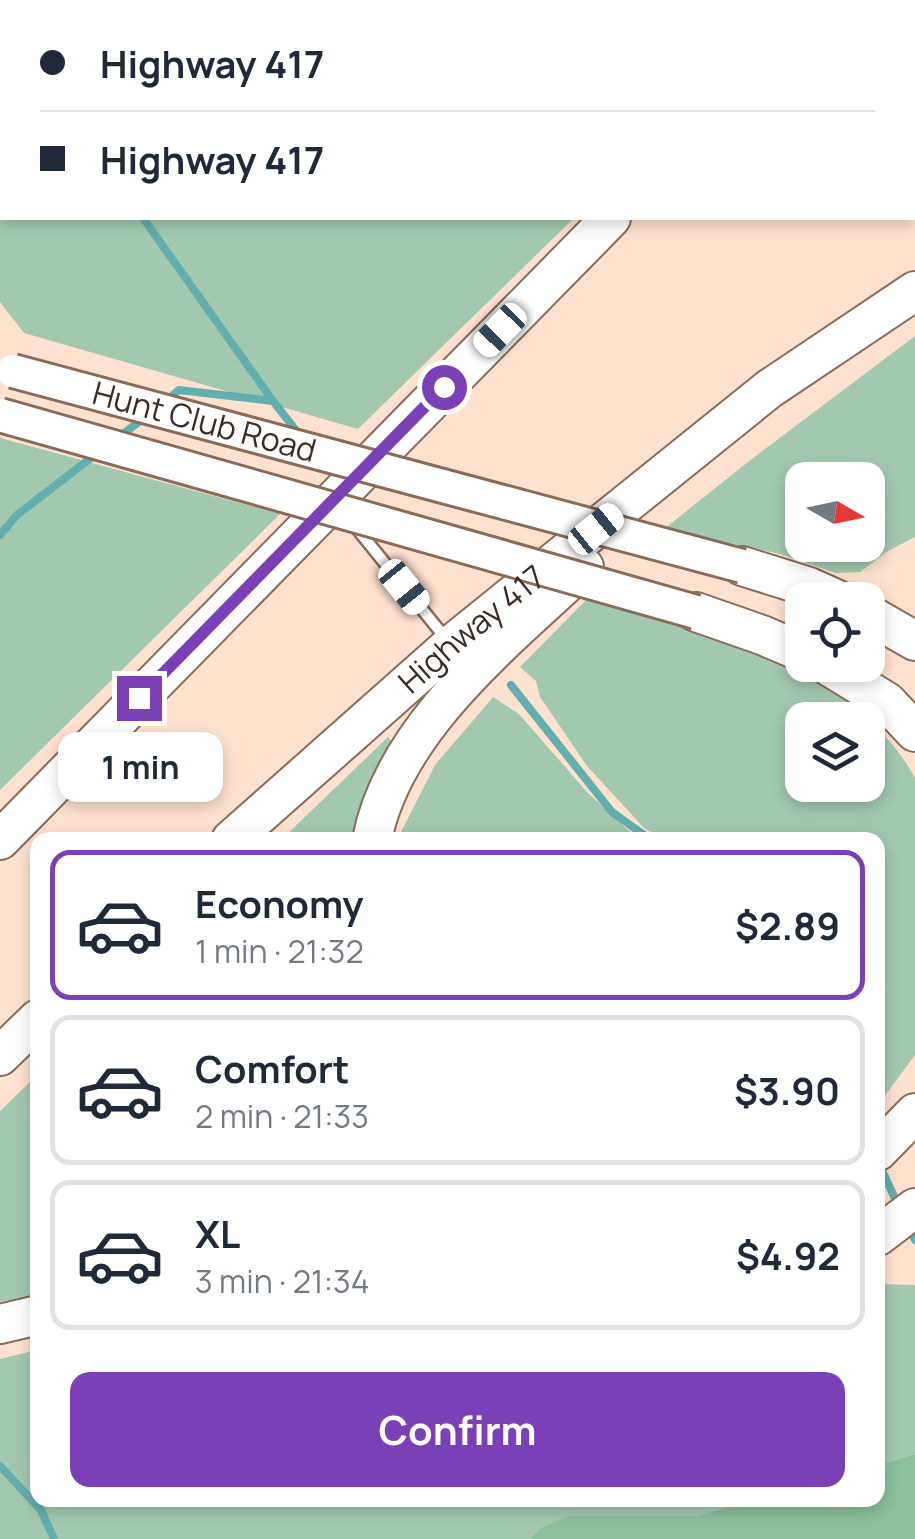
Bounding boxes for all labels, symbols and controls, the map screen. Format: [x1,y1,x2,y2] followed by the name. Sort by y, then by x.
[100,37,324,89] text: Highway 417
[100,133,324,185] text: Highway 417
[468,298,532,362] car
[422,365,467,410] route start
[88,370,321,472] street label: Hunt Club Road
[785,462,885,562] north arrow
[785,462,885,802] map controls
[563,498,629,560] car
[373,554,435,620] car
[388,555,554,703] street label: Highway 417
[785,582,885,682] button: locate
[117,676,162,721] route end
[785,702,885,802] button: layers
[56,733,222,803] callout: 1 min
[101,745,180,789] text: 1 min
[195,877,364,929] text: Economy
[75,880,165,970] icon: car
[735,899,840,951] text: $2.89
[195,929,364,973] text: 1 min · 21:32
[195,1042,349,1094] text: Comfort
[75,1045,165,1135] icon: car
[734,1064,840,1116] text: $3.90
[195,1094,369,1138] text: 2 min · 21:33
[195,1207,240,1259] text: XL
[75,1210,165,1300] icon: car
[736,1229,840,1281] text: $4.92
[195,1259,370,1303] text: 3 min · 21:34
[70,1372,845,1487] button: Confirm

